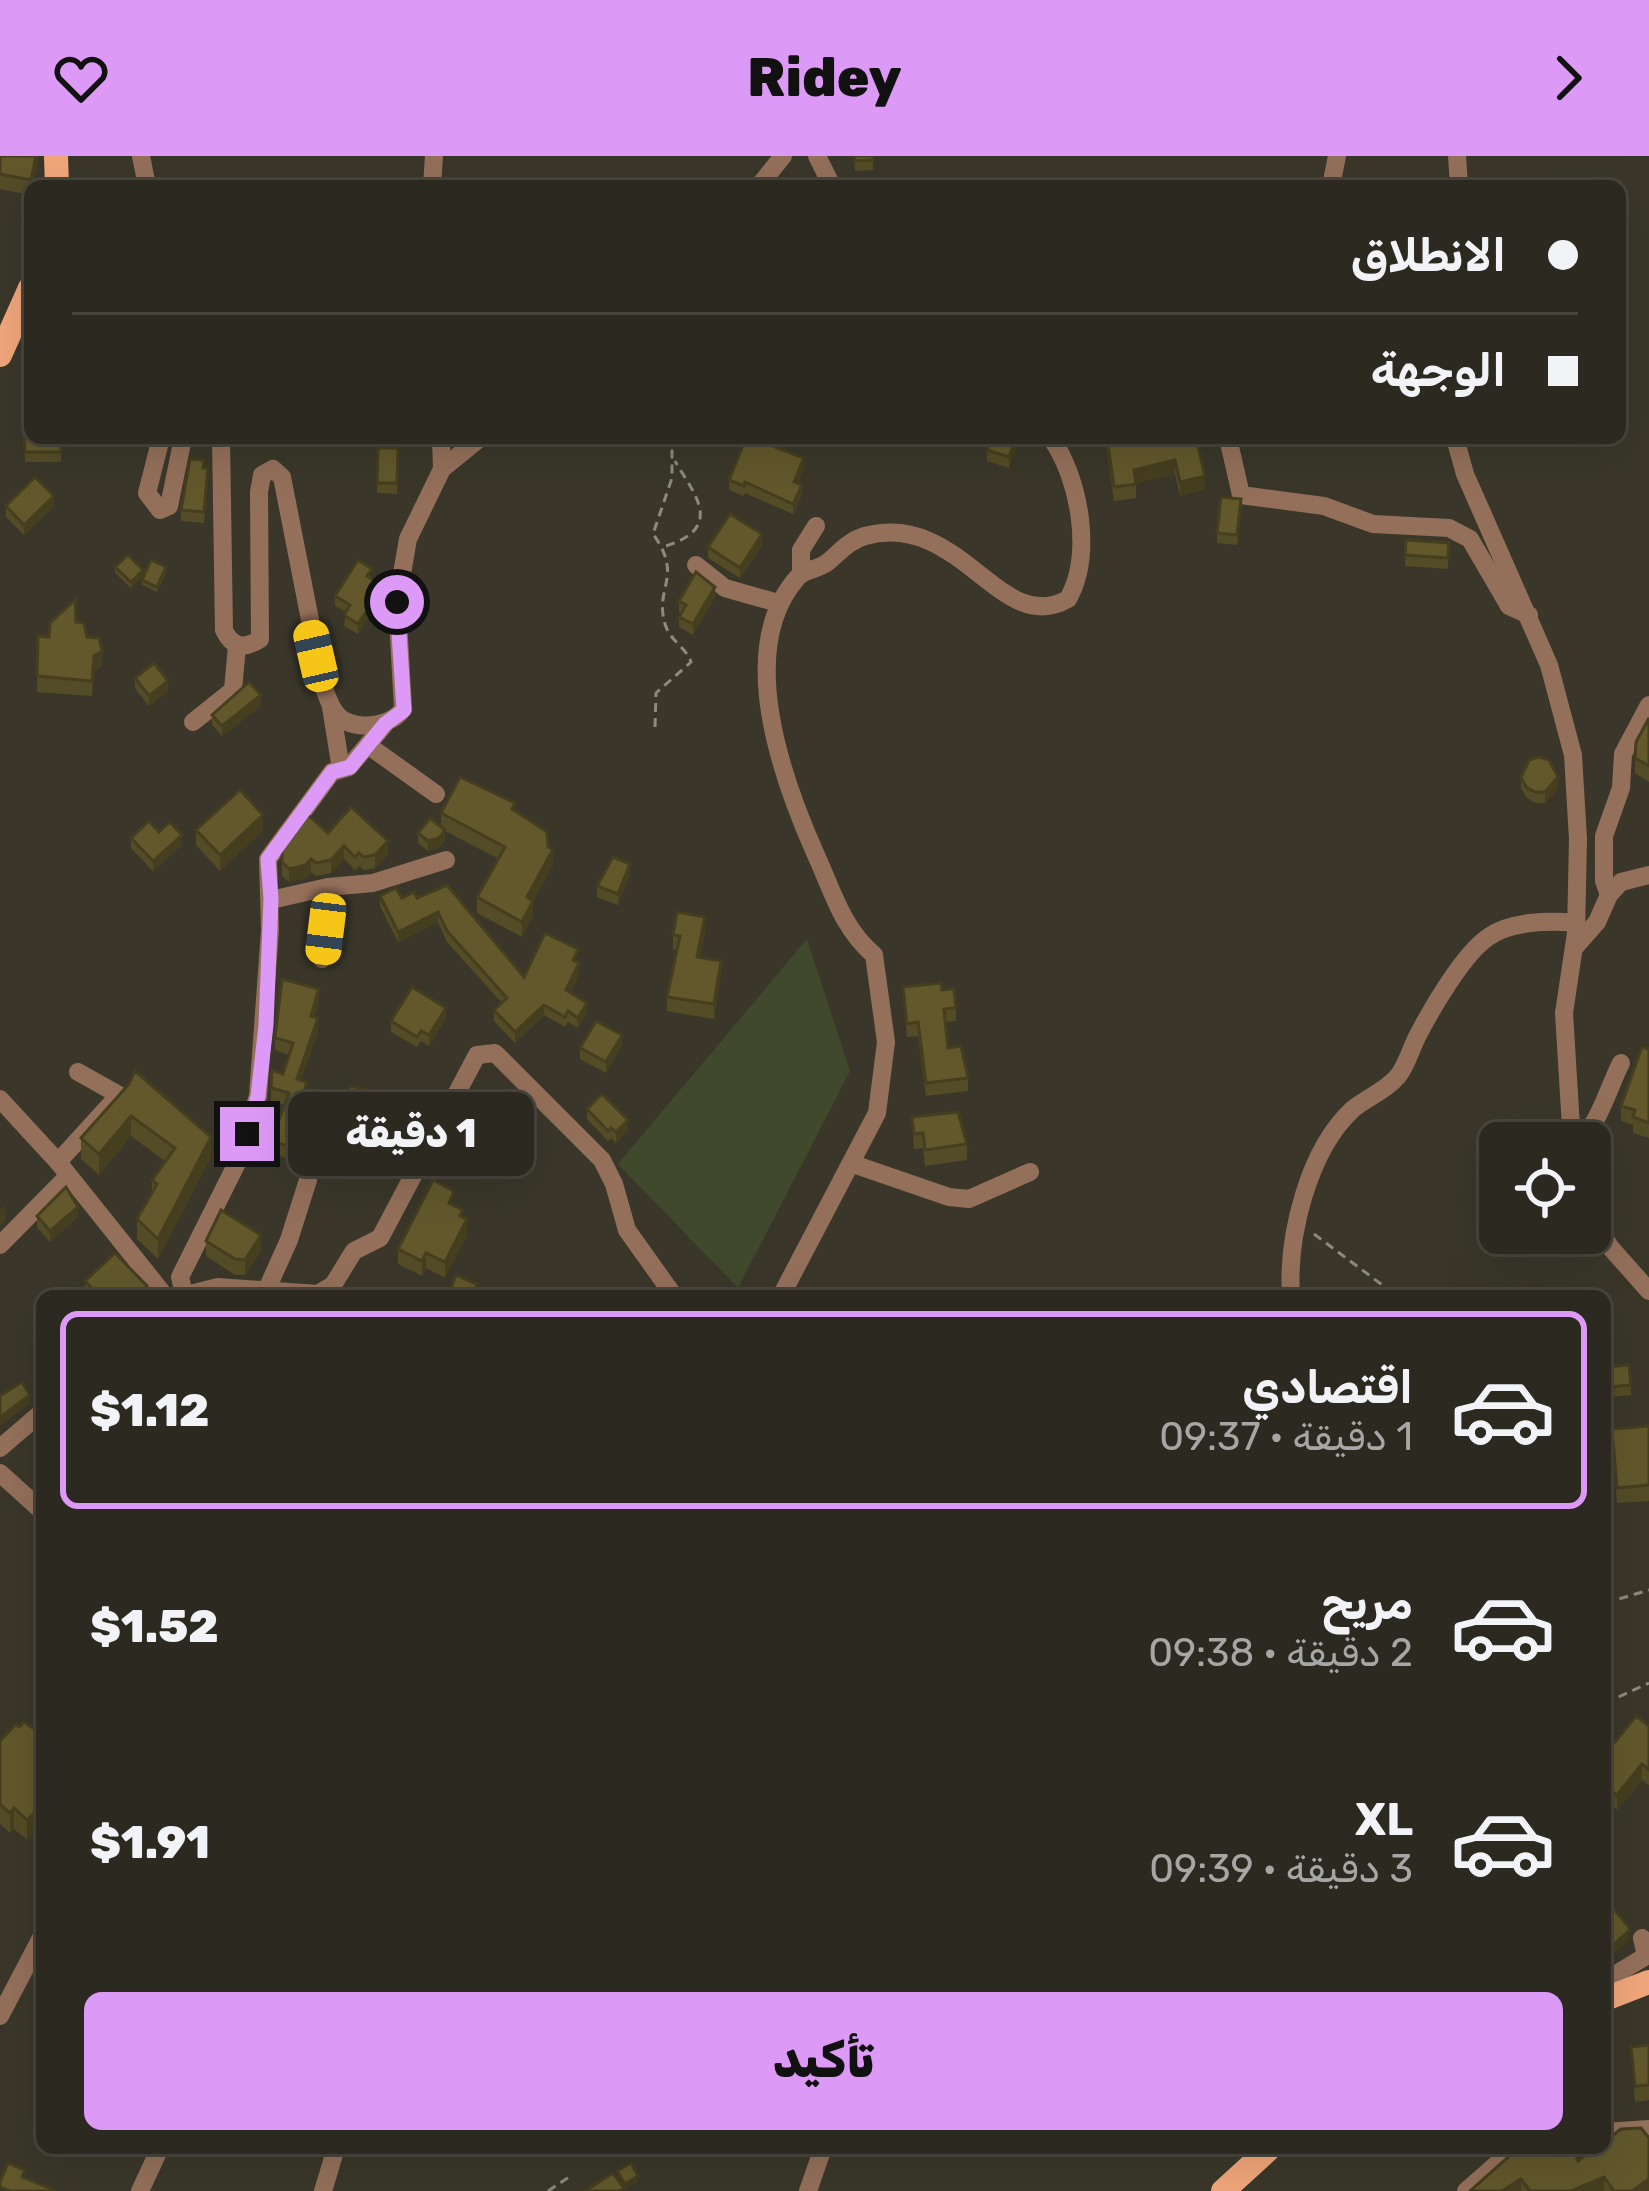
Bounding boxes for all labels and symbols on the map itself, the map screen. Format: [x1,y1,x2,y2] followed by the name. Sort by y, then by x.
[370,575,424,629] route start
[290,617,342,695] car
[304,891,348,967] car
[289,1092,535,1176] callout: 1 دقيقة
[220,1107,274,1161] route end

